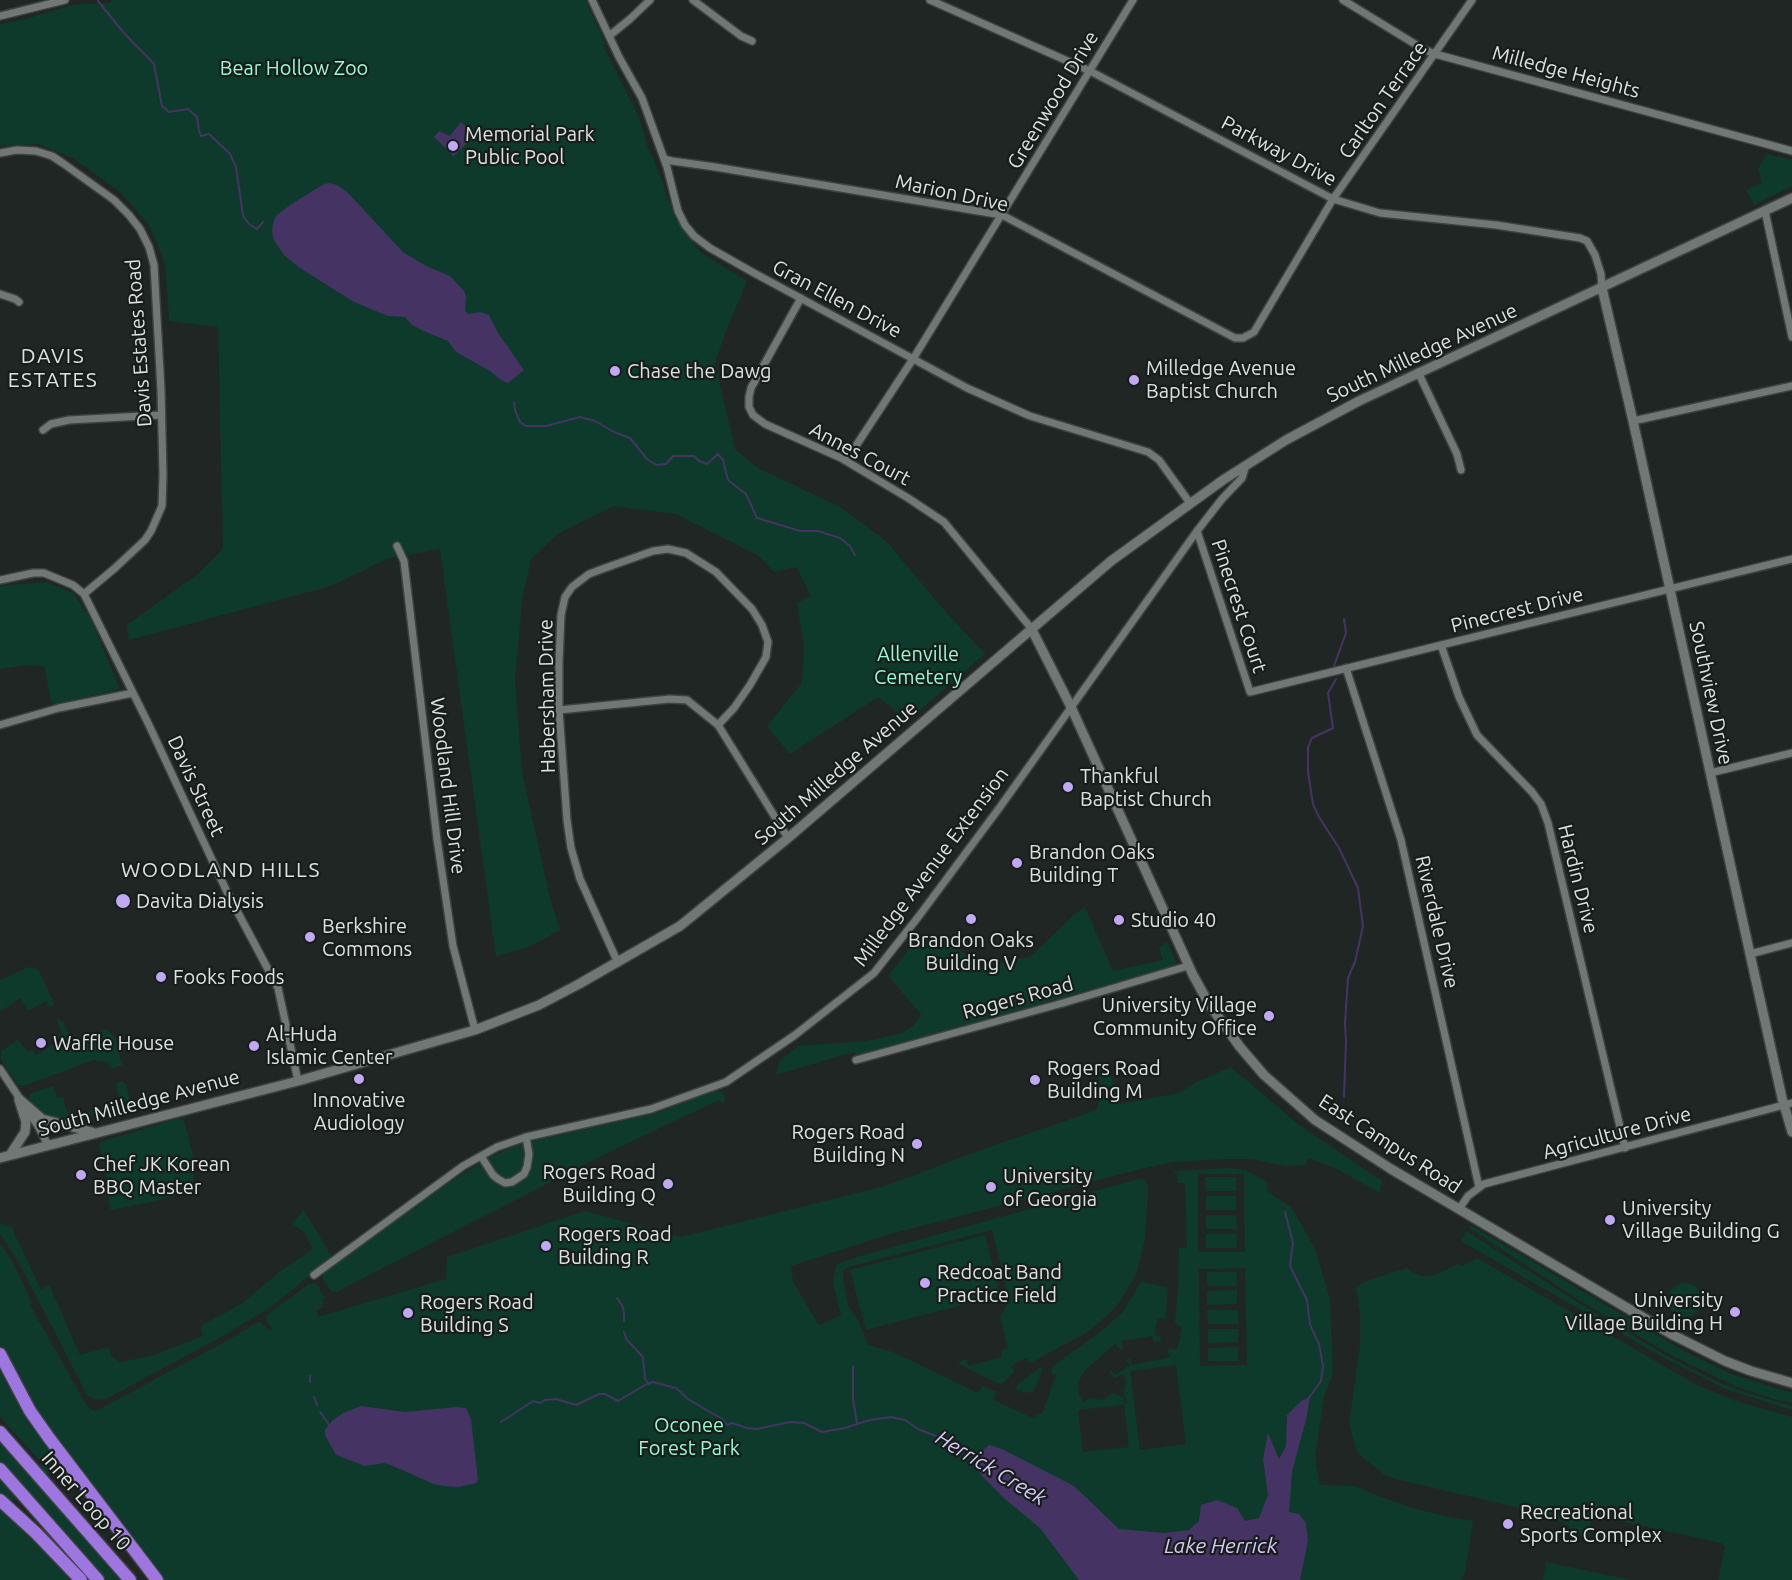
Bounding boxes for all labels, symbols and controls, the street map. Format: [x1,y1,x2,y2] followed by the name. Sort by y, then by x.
[1002,27,1104,173] street label: Greenwood Drive
[1334,37,1432,163] street label: Carlton Terrace
[1490,41,1642,103] street label: Milledge Heights
[220,56,368,80] park label: Bear Hollow Zoo
[1217,111,1341,191] street label: Parkway Drive
[465,122,595,169] place label: Memorial Park Public Pool
[446,139,460,153] marker: Memorial Park Public Pool
[893,169,1011,217] street label: Marion Drive
[768,255,906,343] street label: Gran Ellen Drive
[121,258,157,428] street label: Davis Estates Road
[1323,298,1521,408] street label: South Milledge Avenue
[8,343,98,393] district label: DAVIS ESTATES
[1146,356,1296,403] place label: Milledge Avenue Baptist Church
[627,359,772,383] place label: Chase the Dawg
[608,364,622,378] marker: Chase the Dawg
[1127,373,1141,387] marker: Milledge Avenue Baptist Church
[805,417,915,491] street label: Annes Court
[1206,536,1272,676] street label: Pinecrest Court
[1448,582,1586,638] street label: Pinecrest Drive
[534,619,560,773] street label: Habersham Drive
[1684,619,1738,767] street label: Southview Drive
[874,642,962,689] park label: Allenville Cemetery
[425,696,471,876] street label: Woodland Hill Drive
[750,696,922,850] street label: South Milledge Avenue
[162,732,230,840] street label: Davis Street
[848,763,1014,971] street label: Milledge Avenue Extension
[1080,764,1212,811] place label: Thankful Baptist Church
[1061,780,1075,794] marker: Thankful Baptist Church
[1553,822,1603,936] street label: Hardin Drive
[1029,840,1155,887] place label: Brandon Oaks Building T
[1410,853,1464,991] street label: Riverdale Drive
[1010,856,1024,870] marker: Brandon Oaks Building T
[121,857,321,883] district label: WOODLAND HILLS
[136,889,264,913] place label: Davita Dialysis
[114,892,132,910] marker: Davita Dialysis
[1131,908,1216,932] place label: Studio 40
[964,912,978,926] marker: Brandon Oaks Building V
[1112,913,1126,927] marker: Studio 40
[322,914,412,961] place label: Berkshire Commons
[908,928,1034,975] place label: Brandon Oaks Building V
[303,930,317,944] marker: Berkshire Commons
[173,965,285,989] place label: Fooks Foods
[154,970,168,984] marker: Fooks Foods
[960,972,1076,1024] street label: Rogers Road
[1093,993,1257,1040] place label: University Village Community Office
[1262,1009,1276,1023] marker: University Village Community Office
[266,1022,392,1069] place label: Al-Huda Islamic Center
[53,1031,174,1055] place label: Waffle House
[34,1036,48,1050] marker: Waffle House
[247,1039,261,1053] marker: Al-Huda Islamic Center
[1047,1056,1161,1103] place label: Rogers Road Building M
[36,1065,242,1141] street label: South Milledge Avenue
[352,1072,366,1086] marker: Innovative Audiology
[1028,1073,1042,1087] marker: Rogers Road Building M
[312,1088,406,1135] place label: Innovative Audiology
[1314,1089,1466,1199] street label: East Campus Road
[1540,1102,1694,1164] street label: Agriculture Drive
[791,1120,905,1167] place label: Rogers Road Building N
[910,1137,924,1151] marker: Rogers Road Building N
[93,1152,230,1199] place label: Chef JK Korean BBQ Master
[542,1160,656,1207] place label: Rogers Road Building Q
[1003,1164,1097,1211] place label: University of Georgia
[74,1168,88,1182] marker: Chef JK Korean BBQ Master
[661,1177,675,1191] marker: Rogers Road Building Q
[984,1180,998,1194] marker: University of Georgia
[1622,1196,1780,1243] place label: University Village Building G
[1603,1213,1617,1227] marker: University Village Building G
[558,1222,672,1269] place label: Rogers Road Building R
[539,1239,553,1253] marker: Rogers Road Building R
[937,1260,1062,1307] place label: Redcoat Band Practice Field
[918,1276,932,1290] marker: Redcoat Band Practice Field
[1565,1288,1723,1335] place label: University Village Building H
[420,1290,534,1337] place label: Rogers Road Building S
[1728,1305,1742,1319] marker: University Village Building H
[401,1306,415,1320] marker: Rogers Road Building S
[638,1413,740,1460] park label: Oconee Forest Park
[931,1425,1051,1511] water label: Herrick Creek
[36,1446,136,1556] street label: Inner Loop 10
[1520,1500,1662,1547] place label: Recreational Sports Complex
[1501,1517,1515,1531] marker: Recreational Sports Complex
[1164,1533,1278,1559] water label: Lake Herrick

